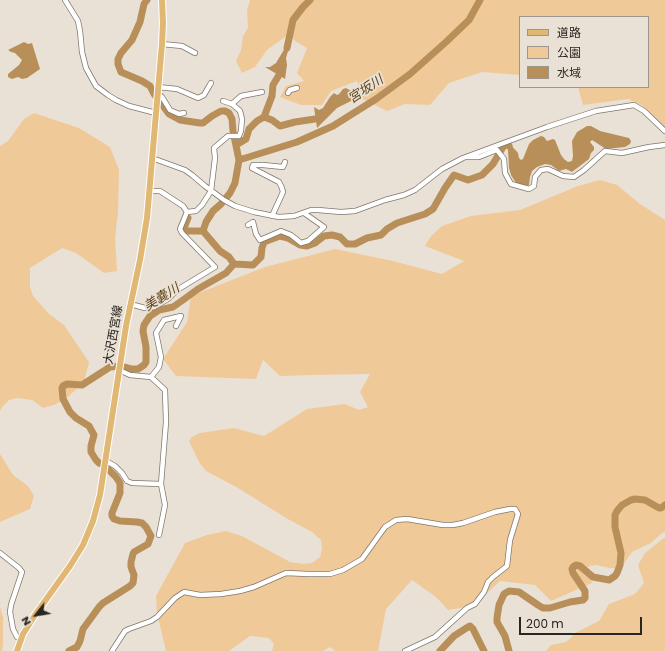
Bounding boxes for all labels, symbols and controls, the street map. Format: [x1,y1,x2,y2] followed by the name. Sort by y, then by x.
[519,16,649,88] legend
[557,24,581,41] text: 道路
[557,44,581,61] text: 公園
[557,64,581,81] text: 水域
[345,73,387,107] water label: 宮坂川
[141,281,183,315] water label: 美嚢川
[102,304,126,366] street label: 大沢西宮線
[16,595,56,635] north arrow
[521,609,644,635] scale bar
[17,614,35,629] text: N
[526,615,564,632] text: 200 m

